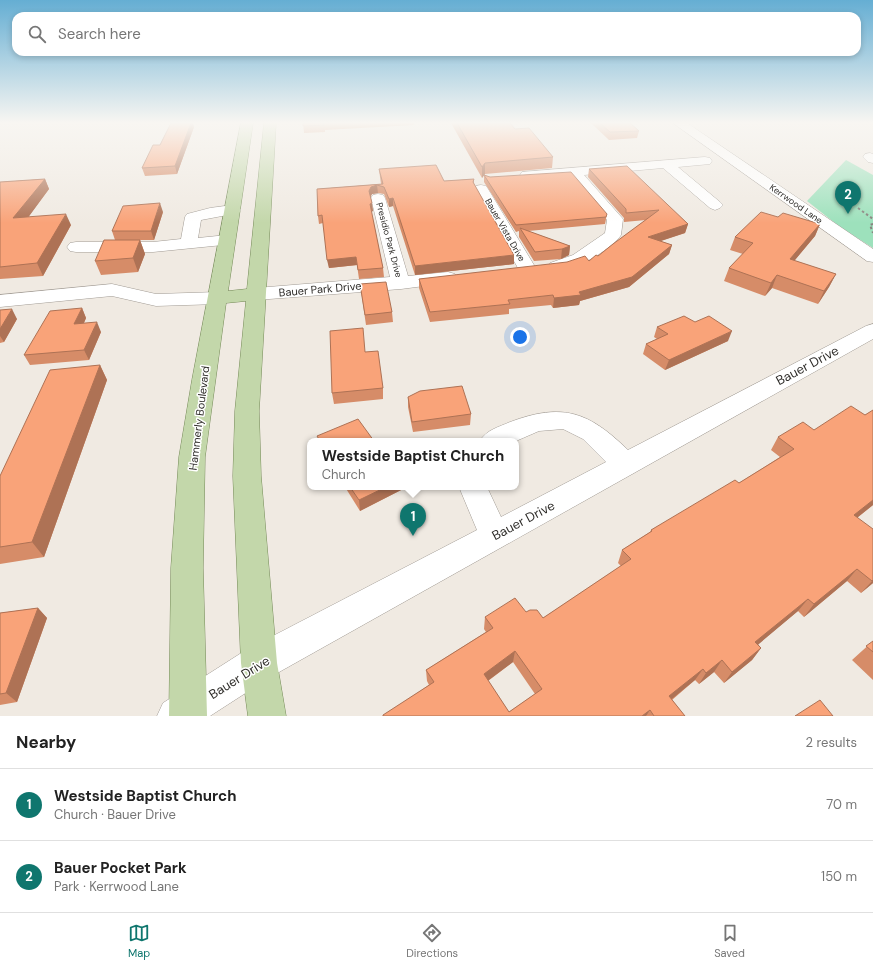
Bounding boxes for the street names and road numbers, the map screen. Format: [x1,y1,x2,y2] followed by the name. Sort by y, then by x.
[767,181,825,227] street label: Kerrwood Lane
[482,196,528,264] street label: Bauer Vista Drive
[373,201,405,279] street label: Presidio Park Drive
[278,278,362,300] street label: Bauer Park Drive
[773,342,842,389] street label: Bauer Drive
[186,365,212,471] street label: Hammerly Boulevard
[489,497,558,544] street label: Bauer Drive
[206,652,273,703] street label: Bauer Drive

